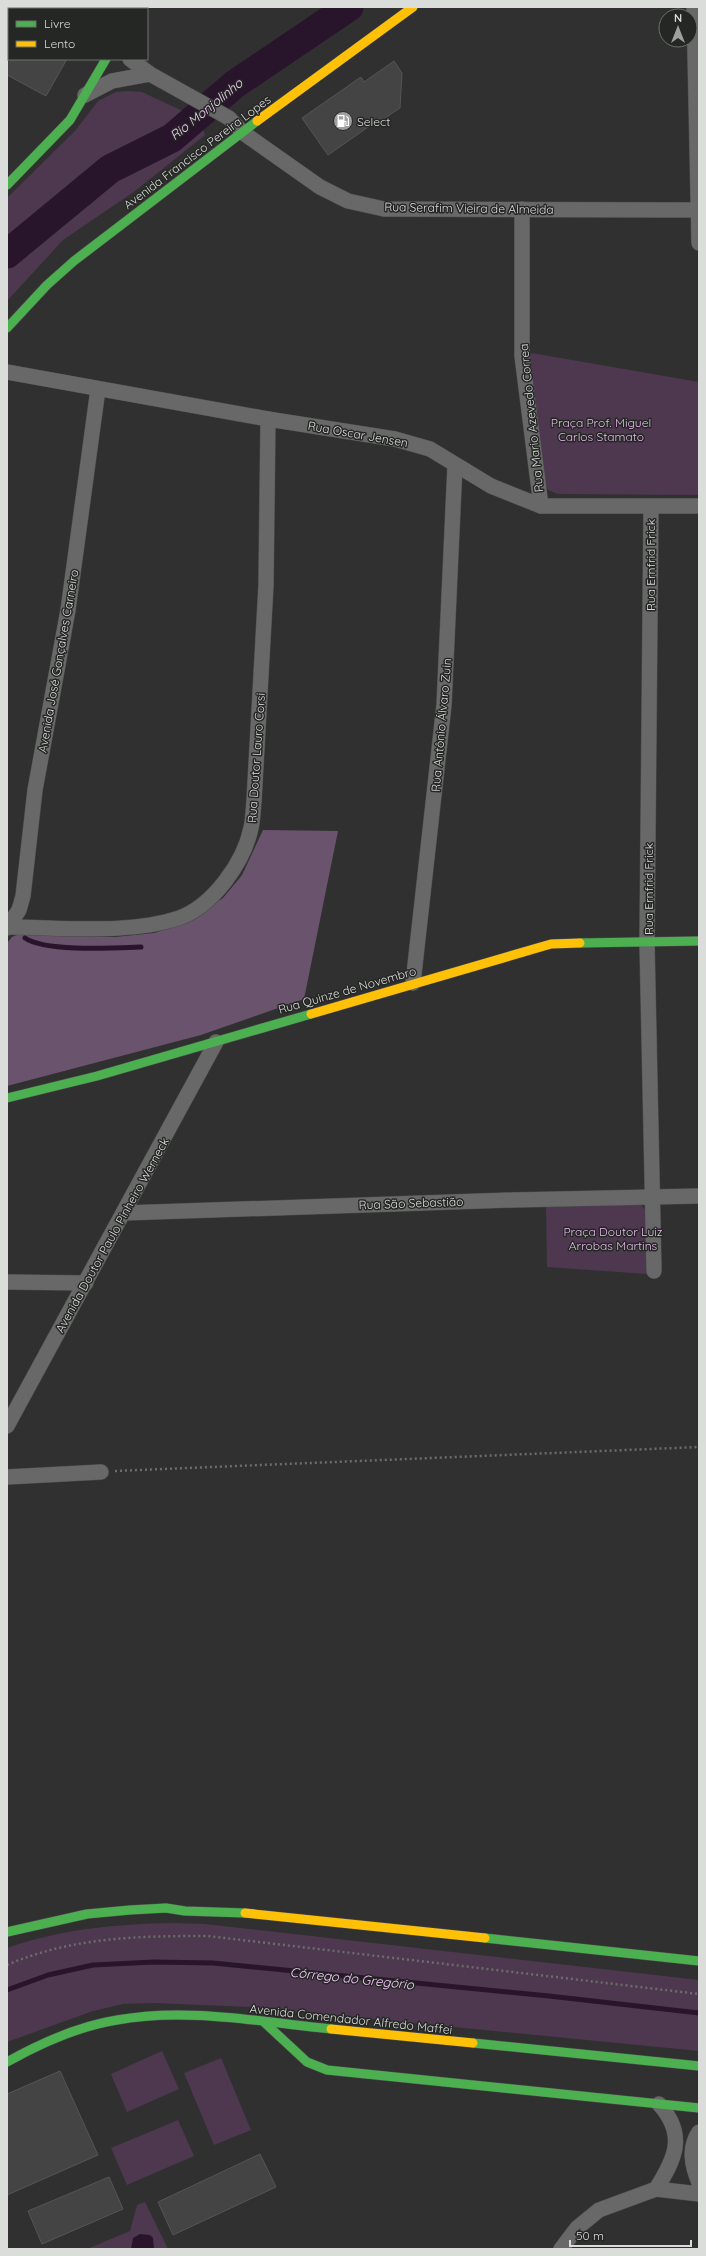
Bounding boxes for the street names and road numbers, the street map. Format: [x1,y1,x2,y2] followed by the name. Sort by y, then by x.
[121,92,274,212] street label: Avenida Francisco Pereira Lopes
[384,199,554,217] street label: Rua Serafim Vieira de Almeida
[516,343,546,493] street label: Rua Mario Azevedo Correa
[307,418,409,450] street label: Rua Oscar Jensen
[643,519,658,611] street label: Rua Ernfrid Frick
[34,568,82,754] street label: Avenida José Gonçalves Carneiro
[428,658,454,792] street label: Rua Antônio Álvaro Zuin
[244,692,268,824] street label: Rua Doutor Lauro Corsi
[641,843,656,935] street label: Rua Ernfrid Frick
[276,963,418,1017] street label: Rua Quinze de Novembro
[52,1135,172,1335] street label: Avenida Doutor Paulo Pinheiro Werneck
[358,1194,464,1212] street label: Rua São Sebastião
[249,2001,453,2037] street label: Avenida Comendador Alfredo Maffei

